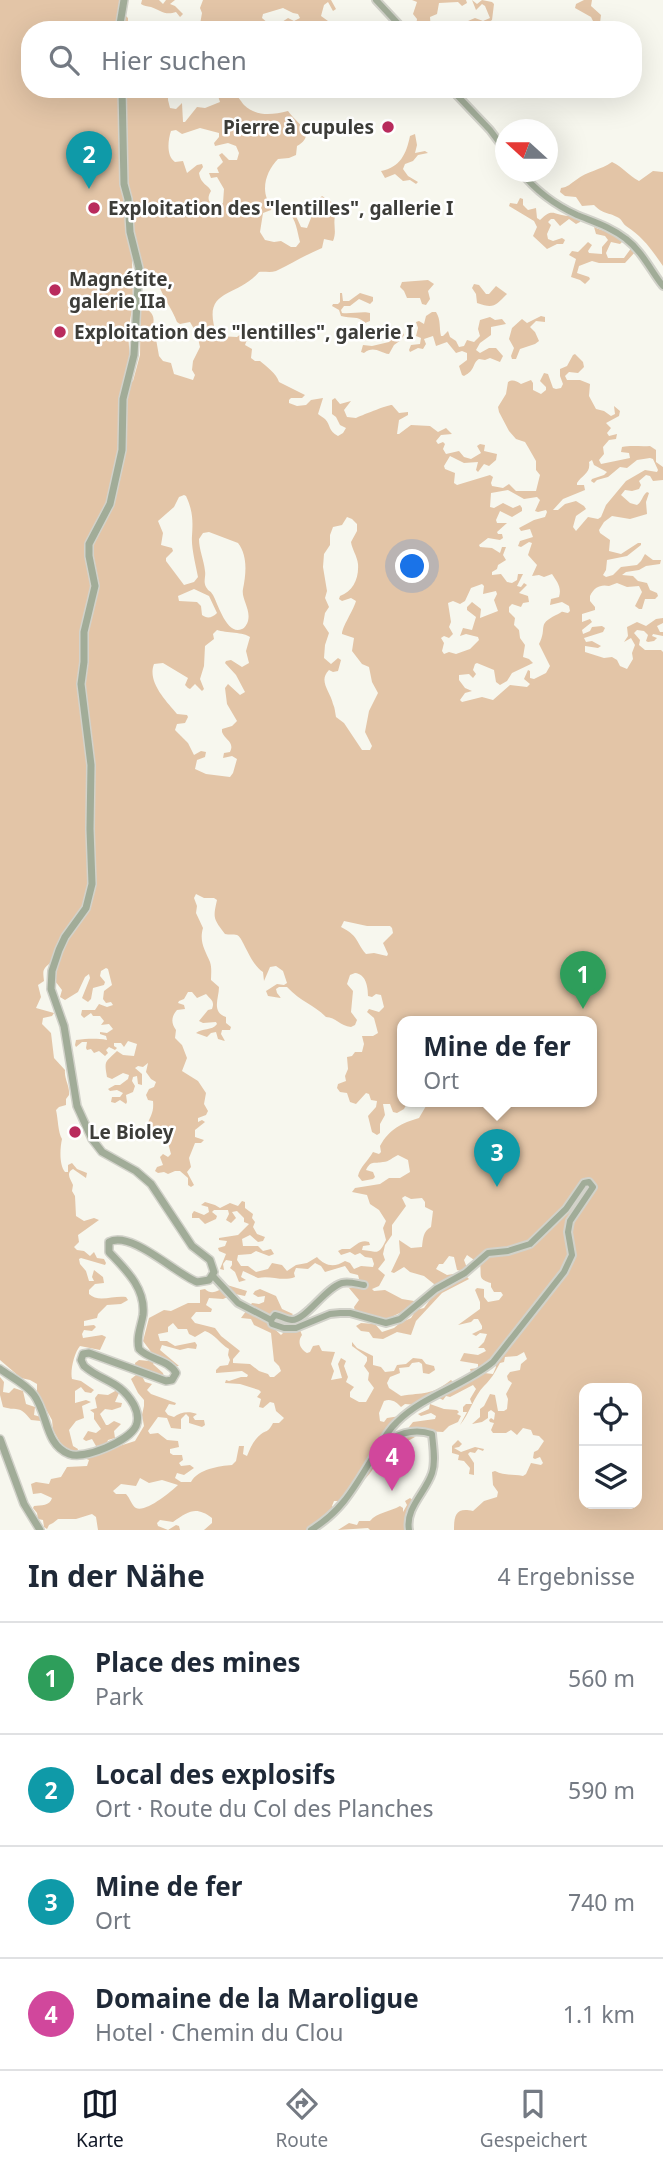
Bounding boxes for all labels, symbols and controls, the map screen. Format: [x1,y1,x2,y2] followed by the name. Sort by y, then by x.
[21,21,642,98] search box
[45,41,83,79] icon: search
[101,42,247,78] text: Hier suchen
[223,114,374,140] place label: Pierre à cupules
[380,119,396,135] marker: Pierre à cupules
[495,119,558,182] north arrow
[66,131,112,189] pin: 2
[108,195,453,221] place label: Exploitation des "lentilles", gallerie I
[86,200,102,216] marker: Exploitation des "lentilles", gallerie I
[69,266,173,314] place label: Magnétite, galerie IIa
[47,282,63,298] marker: Magnétite, galerie IIa
[74,319,414,345] place label: Exploitation des "lentilles", galerie I
[52,324,68,340] marker: Exploitation des "lentilles", galerie I
[395,549,429,583] your location
[560,951,606,1009] pin: 1
[397,1016,597,1107] popup
[423,1028,571,1064] text: Mine de fer
[423,1064,459,1096] text: Ort
[89,1119,174,1145] place label: Le Bioley
[67,1124,83,1140] marker: Le Bioley
[474,1129,520,1187] pin: 3
[579,1383,642,1509] map controls
[579,1383,642,1446] button: locate
[369,1433,415,1491] pin: 4
[579,1446,642,1509] button: layers
[28,1555,205,1596] text: In der Nähe
[497,1560,635,1592] text: 4 Ergebnisse
[95,1644,301,1680] text: Place des mines
[44,1662,58,1694] text: 1
[568,1662,635,1694] text: 560 m
[95,1680,144,1712] text: Park
[95,1756,335,1792] text: Local des explosifs
[44,1774,58,1806] text: 2
[568,1774,635,1806] text: 590 m
[95,1792,434,1824] text: Ort · Route du Col des Planches
[95,1868,242,1904] text: Mine de fer
[44,1886,58,1918] text: 3
[568,1886,635,1918] text: 740 m
[95,1904,131,1936] text: Ort
[95,1980,419,2016] text: Domaine de la Maroligue
[44,1998,58,2030] text: 4
[563,1998,635,2030] text: 1.1 km
[95,2016,344,2048] text: Hotel · Chemin du Clou
[76,2085,124,2153] tab: Karte
[275,2085,328,2153] tab: Route
[480,2085,587,2153] tab: Gespeichert

